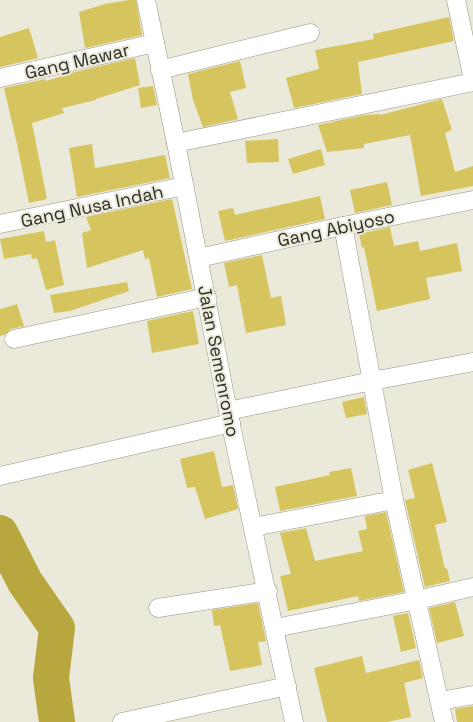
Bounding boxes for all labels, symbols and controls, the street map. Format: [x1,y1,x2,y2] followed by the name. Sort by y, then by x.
[22,38,132,84] street label: Gang Mawar
[19,180,165,232] street label: Gang Nusa Indah
[275,204,397,252] street label: Gang Abiyoso
[193,283,245,439] street label: Jalan Semenromo

